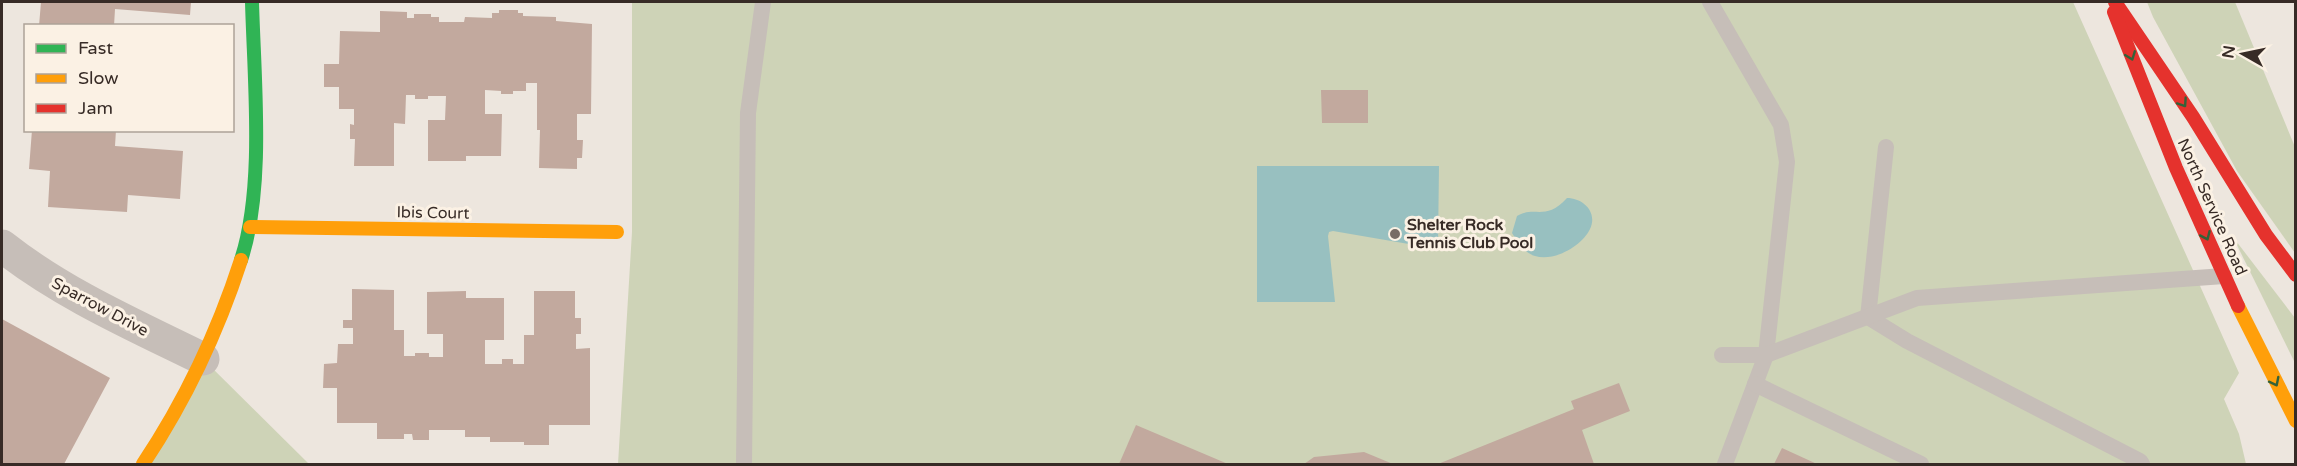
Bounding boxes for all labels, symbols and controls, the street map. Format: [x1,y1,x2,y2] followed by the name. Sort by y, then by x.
[24,24,234,132] legend
[2213,24,2273,84] north arrow
[78,37,113,59] text: Fast
[2218,44,2240,60] text: N
[2124,50,2136,61] one-way arrow
[78,67,119,89] text: Slow
[2176,96,2187,107] one-way arrow
[78,97,113,119] text: Jam
[2173,135,2251,279] street label: North Service Road
[396,202,470,224] street label: Ibis Court
[1406,215,1533,253] place label: Shelter Rock Tennis Club Pool
[1388,227,1402,241] marker: Shelter Rock Tennis Club Pool
[2198,230,2210,241] one-way arrow
[48,273,152,341] street label: Sparrow Drive
[2268,376,2279,386] one-way arrow

